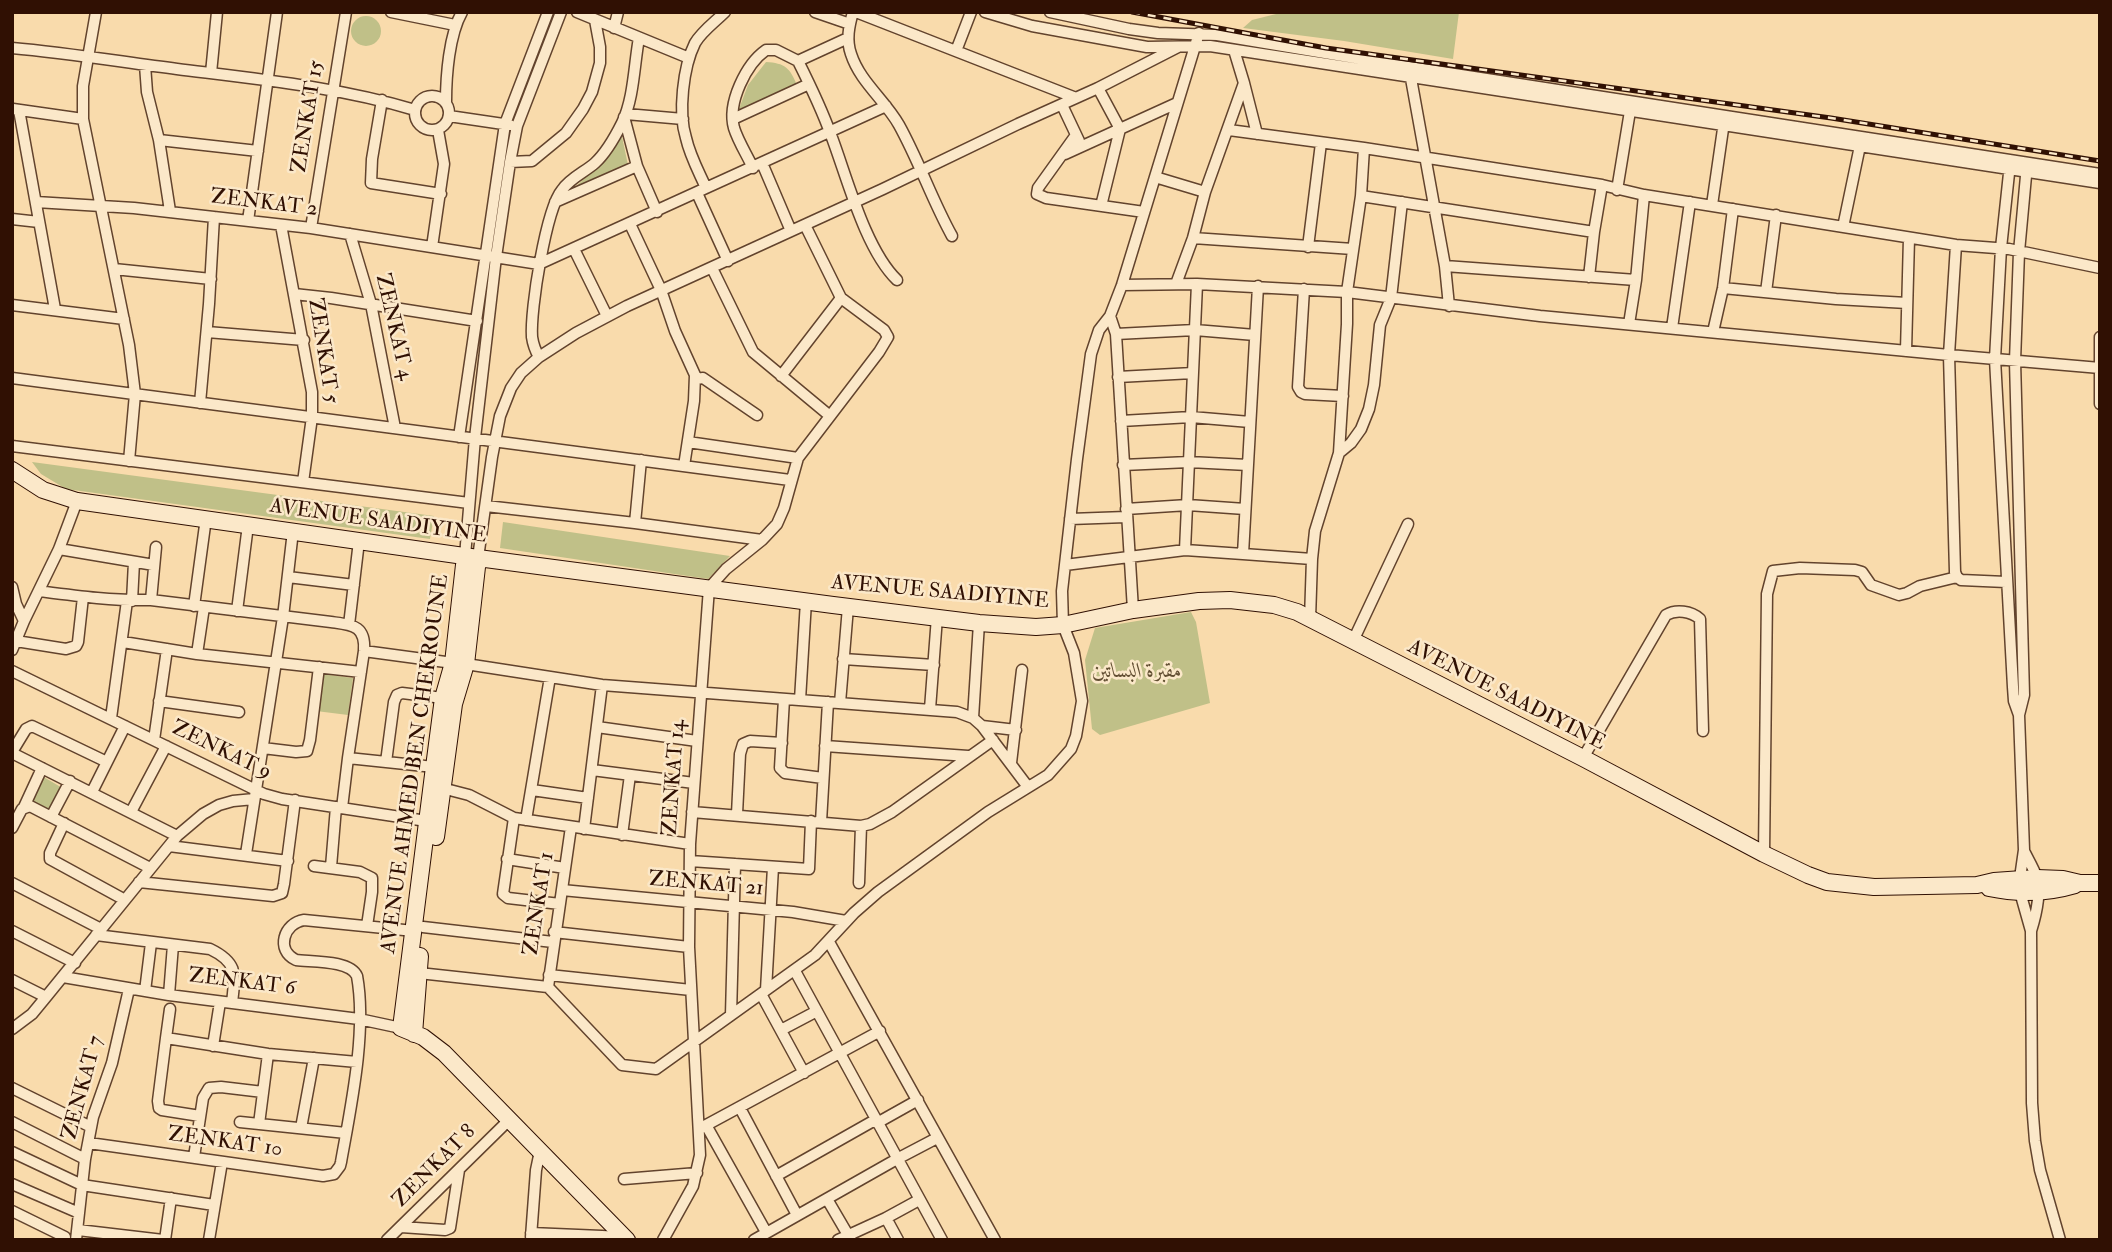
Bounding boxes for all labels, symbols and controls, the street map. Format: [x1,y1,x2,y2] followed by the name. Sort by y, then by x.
[288,59,330,175] street label: ZENKAT 15
[209,185,319,223] street label: ZENKAT 2
[369,271,417,383] street label: ZENKAT 4
[301,297,343,405] street label: ZENKAT 5
[268,494,488,550] street label: AVENUE SAADIYINE
[830,571,1050,615] street label: AVENUE SAADIYINE
[377,573,455,955] street label: AVENUE AHMED BEN CHEKROUNE
[1403,635,1609,757] street label: AVENUE SAADIYINE
[1092,659,1182,685] park label: مقبرة البساتين
[167,716,275,786] street label: ZENKAT 9
[658,719,692,837] street label: ZENKAT 14
[519,850,561,958] street label: ZENKAT 1
[648,867,764,903] street label: ZENKAT 21
[187,964,297,1002] street label: ZENKAT 6
[58,1033,110,1143] street label: ZENKAT 7
[388,1120,482,1214] street label: ZENKAT 8
[166,1123,284,1163] street label: ZENKAT 10

